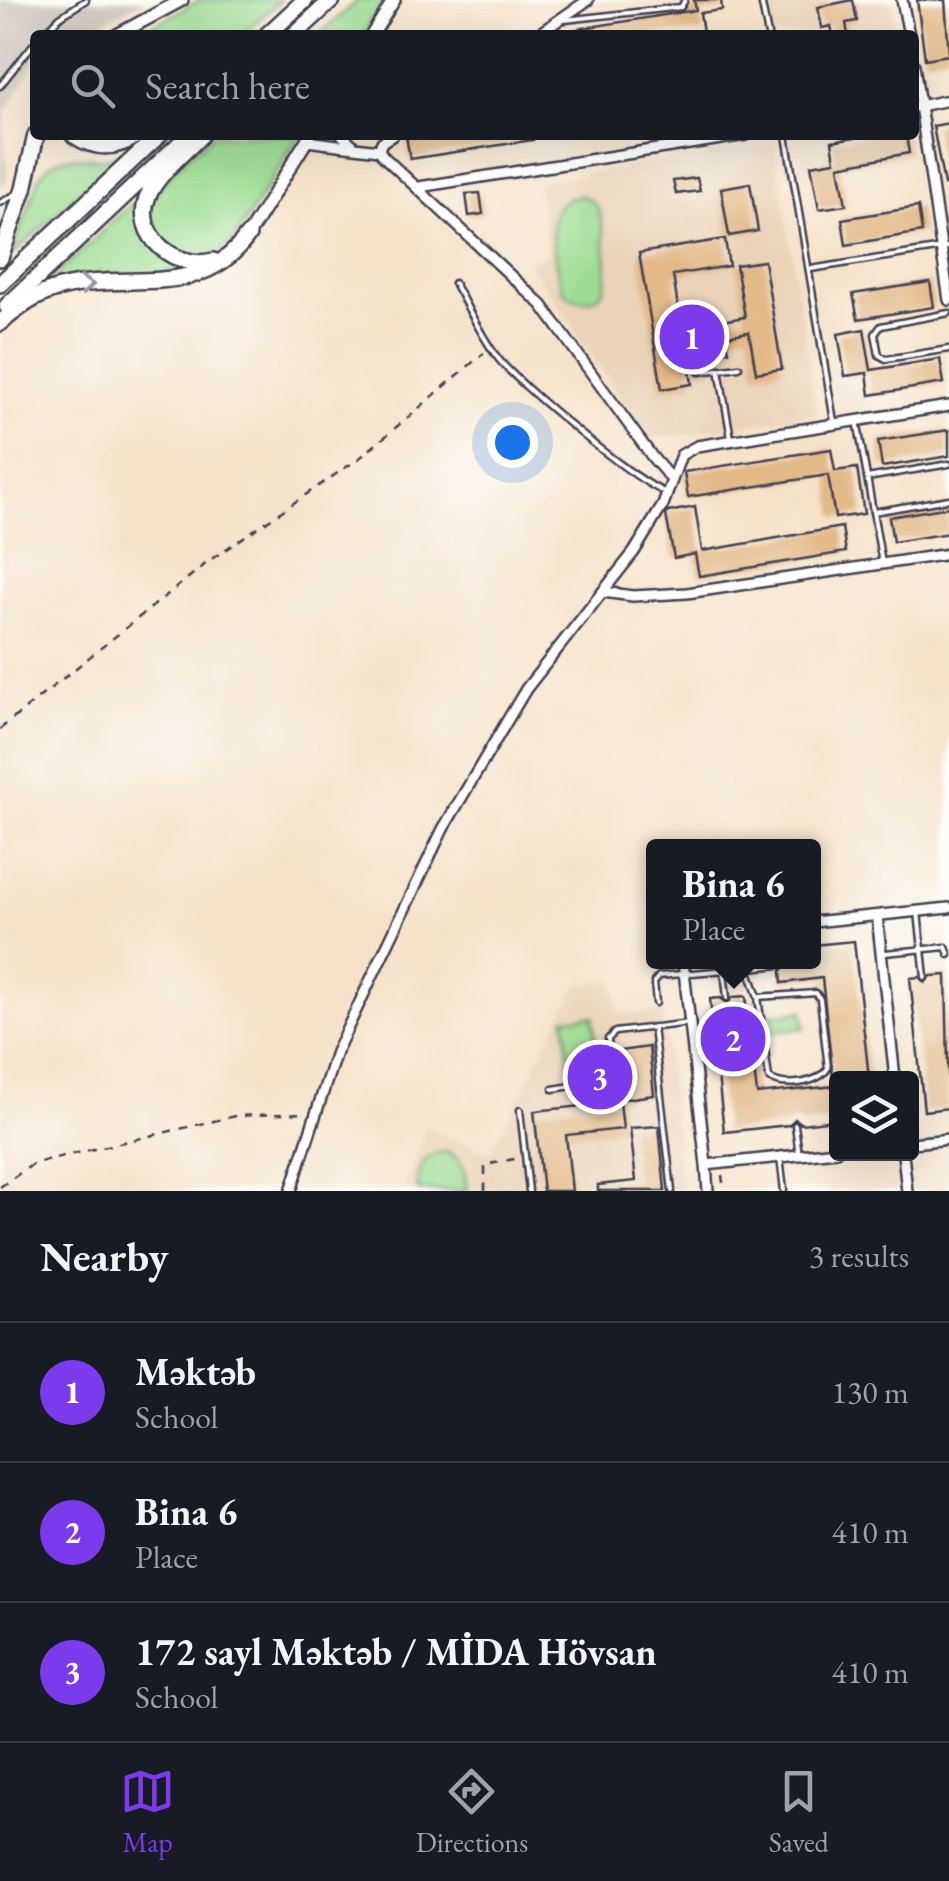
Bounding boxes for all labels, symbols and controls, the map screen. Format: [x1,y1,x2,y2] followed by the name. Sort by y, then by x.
[30,30,919,140] search box
[65,58,120,113] icon: search
[145,61,310,110] text: Search here
[79,274,95,296] one-way arrow
[660,300,724,374] pin: 1
[487,417,538,468] your location
[646,839,821,969] popup
[682,859,785,908] text: Bina 6
[682,908,745,950] text: Place
[700,1002,766,1076] pin: 2
[568,1040,632,1114] pin: 3
[829,1071,919,1161] map controls
[829,1071,919,1161] button: layers
[40,1229,169,1284] text: Nearby
[809,1235,909,1277] text: 3 results
[135,1347,256,1396] text: Məktəb
[64,1371,81,1413] text: 1
[832,1371,909,1413] text: 130 m
[135,1396,218,1438] text: School
[135,1487,237,1536] text: Bina 6
[64,1511,81,1553] text: 2
[832,1511,909,1553] text: 410 m
[135,1536,198,1578] text: Place
[135,1627,657,1676] text: 172 sayl Məktəb / MİDA Hövsan
[64,1651,81,1693] text: 3
[832,1651,909,1693] text: 410 m
[135,1676,218,1718] text: School
[120,1764,175,1860] tab: Map
[416,1764,528,1860] tab: Directions
[769,1764,829,1860] tab: Saved

